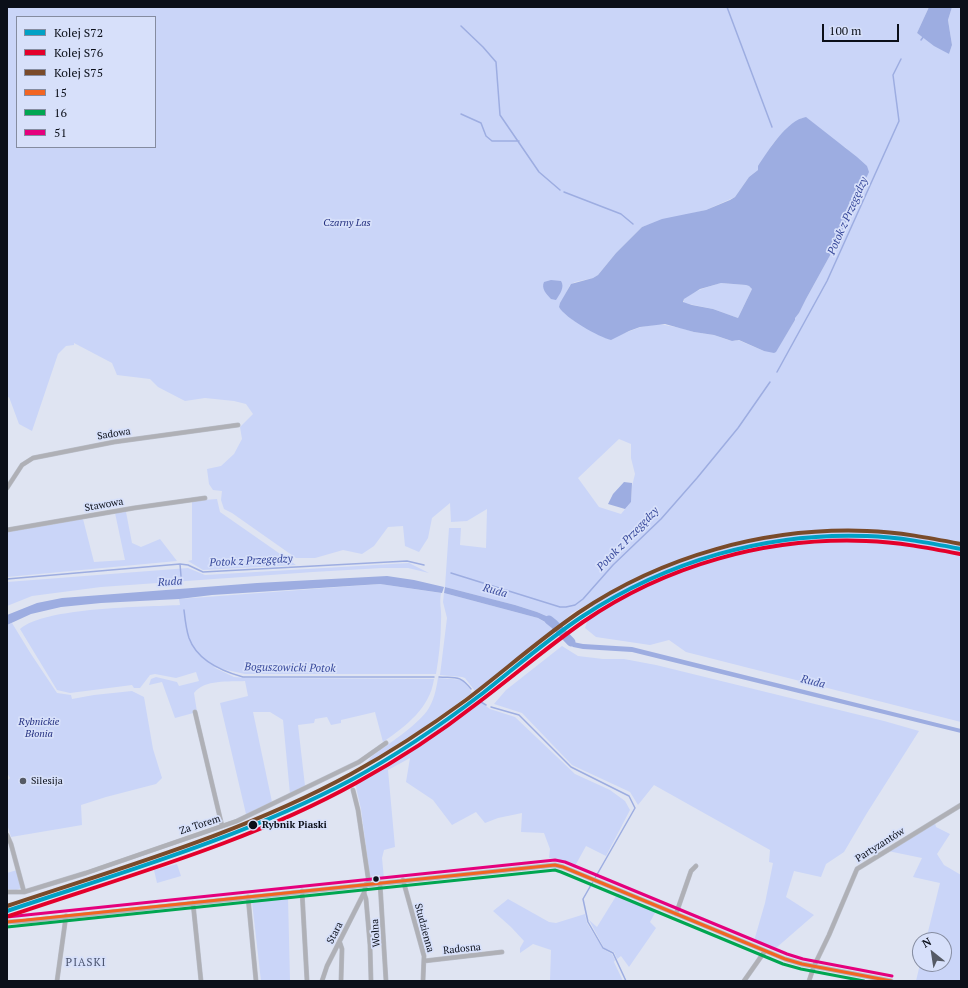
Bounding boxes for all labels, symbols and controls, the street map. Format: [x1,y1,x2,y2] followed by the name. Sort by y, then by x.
[16,16,156,148] legend
[824,16,901,42] scale bar
[829,23,861,38] text: 100 m
[54,25,103,40] text: Kolej S72
[54,45,103,60] text: Kolej S76
[54,65,103,80] text: Kolej S75
[54,85,67,100] text: 15
[54,105,67,120] text: 16
[54,125,67,140] text: 51
[825,175,871,257] water label: Potok z Przegędzy
[323,217,371,229] park label: Czarny Las
[96,425,132,443] street label: Sadowa
[84,496,124,514] street label: Stawowa
[594,504,662,574] water label: Potok z Przegędzy
[209,552,293,570] water label: Potok z Przegędzy
[157,575,183,589] water label: Ruda
[481,581,509,601] water label: Ruda
[244,661,336,675] water label: Boguszowicki Potok
[799,673,827,691] water label: Ruda
[19,716,59,740] park label: Rybnickie Błonia
[31,775,63,787] place label: Silesija
[18,776,28,786] marker: Silesija
[178,813,222,837] street label: Za Torem
[247,819,259,831] marker: Rybnik Piaski
[262,819,327,831] place label: Rybnik Piaski
[853,825,907,865] street label: Partyzantów
[371,874,381,884] unlabelled marker
[412,902,436,954] street label: Studzienna
[369,919,383,947] street label: Wolna
[324,920,346,946] street label: Stara
[912,932,952,972] north arrow
[919,934,934,951] text: N
[443,941,481,957] street label: Radosna
[66,956,106,970] district label: PIASKI

